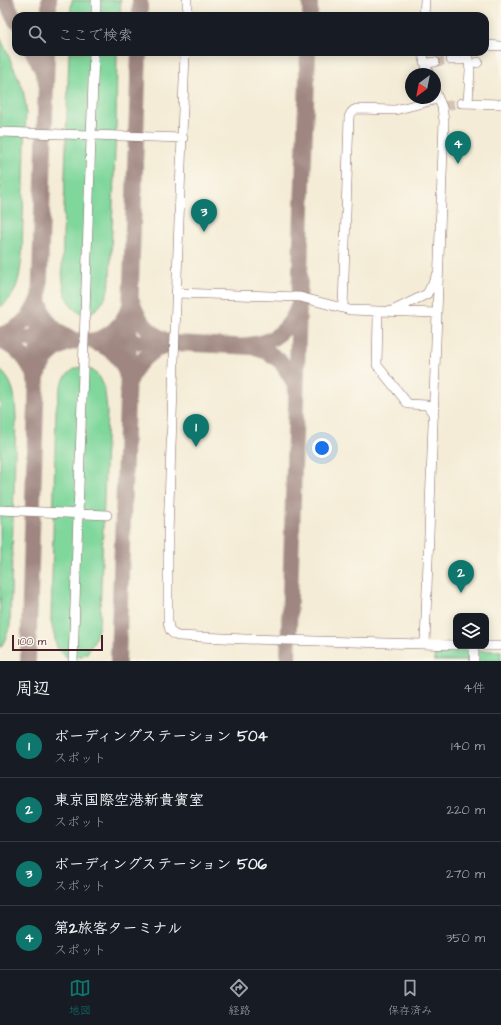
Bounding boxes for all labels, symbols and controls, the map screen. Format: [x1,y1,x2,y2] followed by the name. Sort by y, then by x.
[12,12,489,56] search box
[26,23,48,45] icon: search
[58,25,133,46] text: ここで検索
[405,68,441,104] north arrow
[445,131,471,164] pin: 4
[191,199,217,232] pin: 3
[183,414,209,447] pin: 1
[312,438,332,458] your location
[448,560,474,593] pin: 2
[453,613,489,649] map controls
[453,613,489,649] button: layers
[12,633,103,652] scale bar
[18,634,46,649] text: 100 m
[16,677,50,701] text: 周辺
[463,679,485,697] text: 4件
[54,726,268,747] text: ボーディングステーション 504
[28,737,30,755] text: 1
[451,737,485,755] text: 140 m
[54,749,106,767] text: スポット
[54,790,204,811] text: 東京国際空港新貴賓室
[25,801,33,819] text: 2
[447,801,485,819] text: 220 m
[54,813,106,831] text: スポット
[54,854,267,875] text: ボーディングステーション 506
[26,865,32,883] text: 3
[446,865,485,883] text: 270 m
[54,877,106,895] text: スポット
[54,918,182,939] text: 第2旅客ターミナル
[25,929,33,947] text: 4
[446,929,485,947] text: 350 m
[54,941,106,959] text: スポット
[69,977,91,1018] tab: 地図
[228,977,250,1018] tab: 経路
[388,977,432,1018] tab: 保存済み

